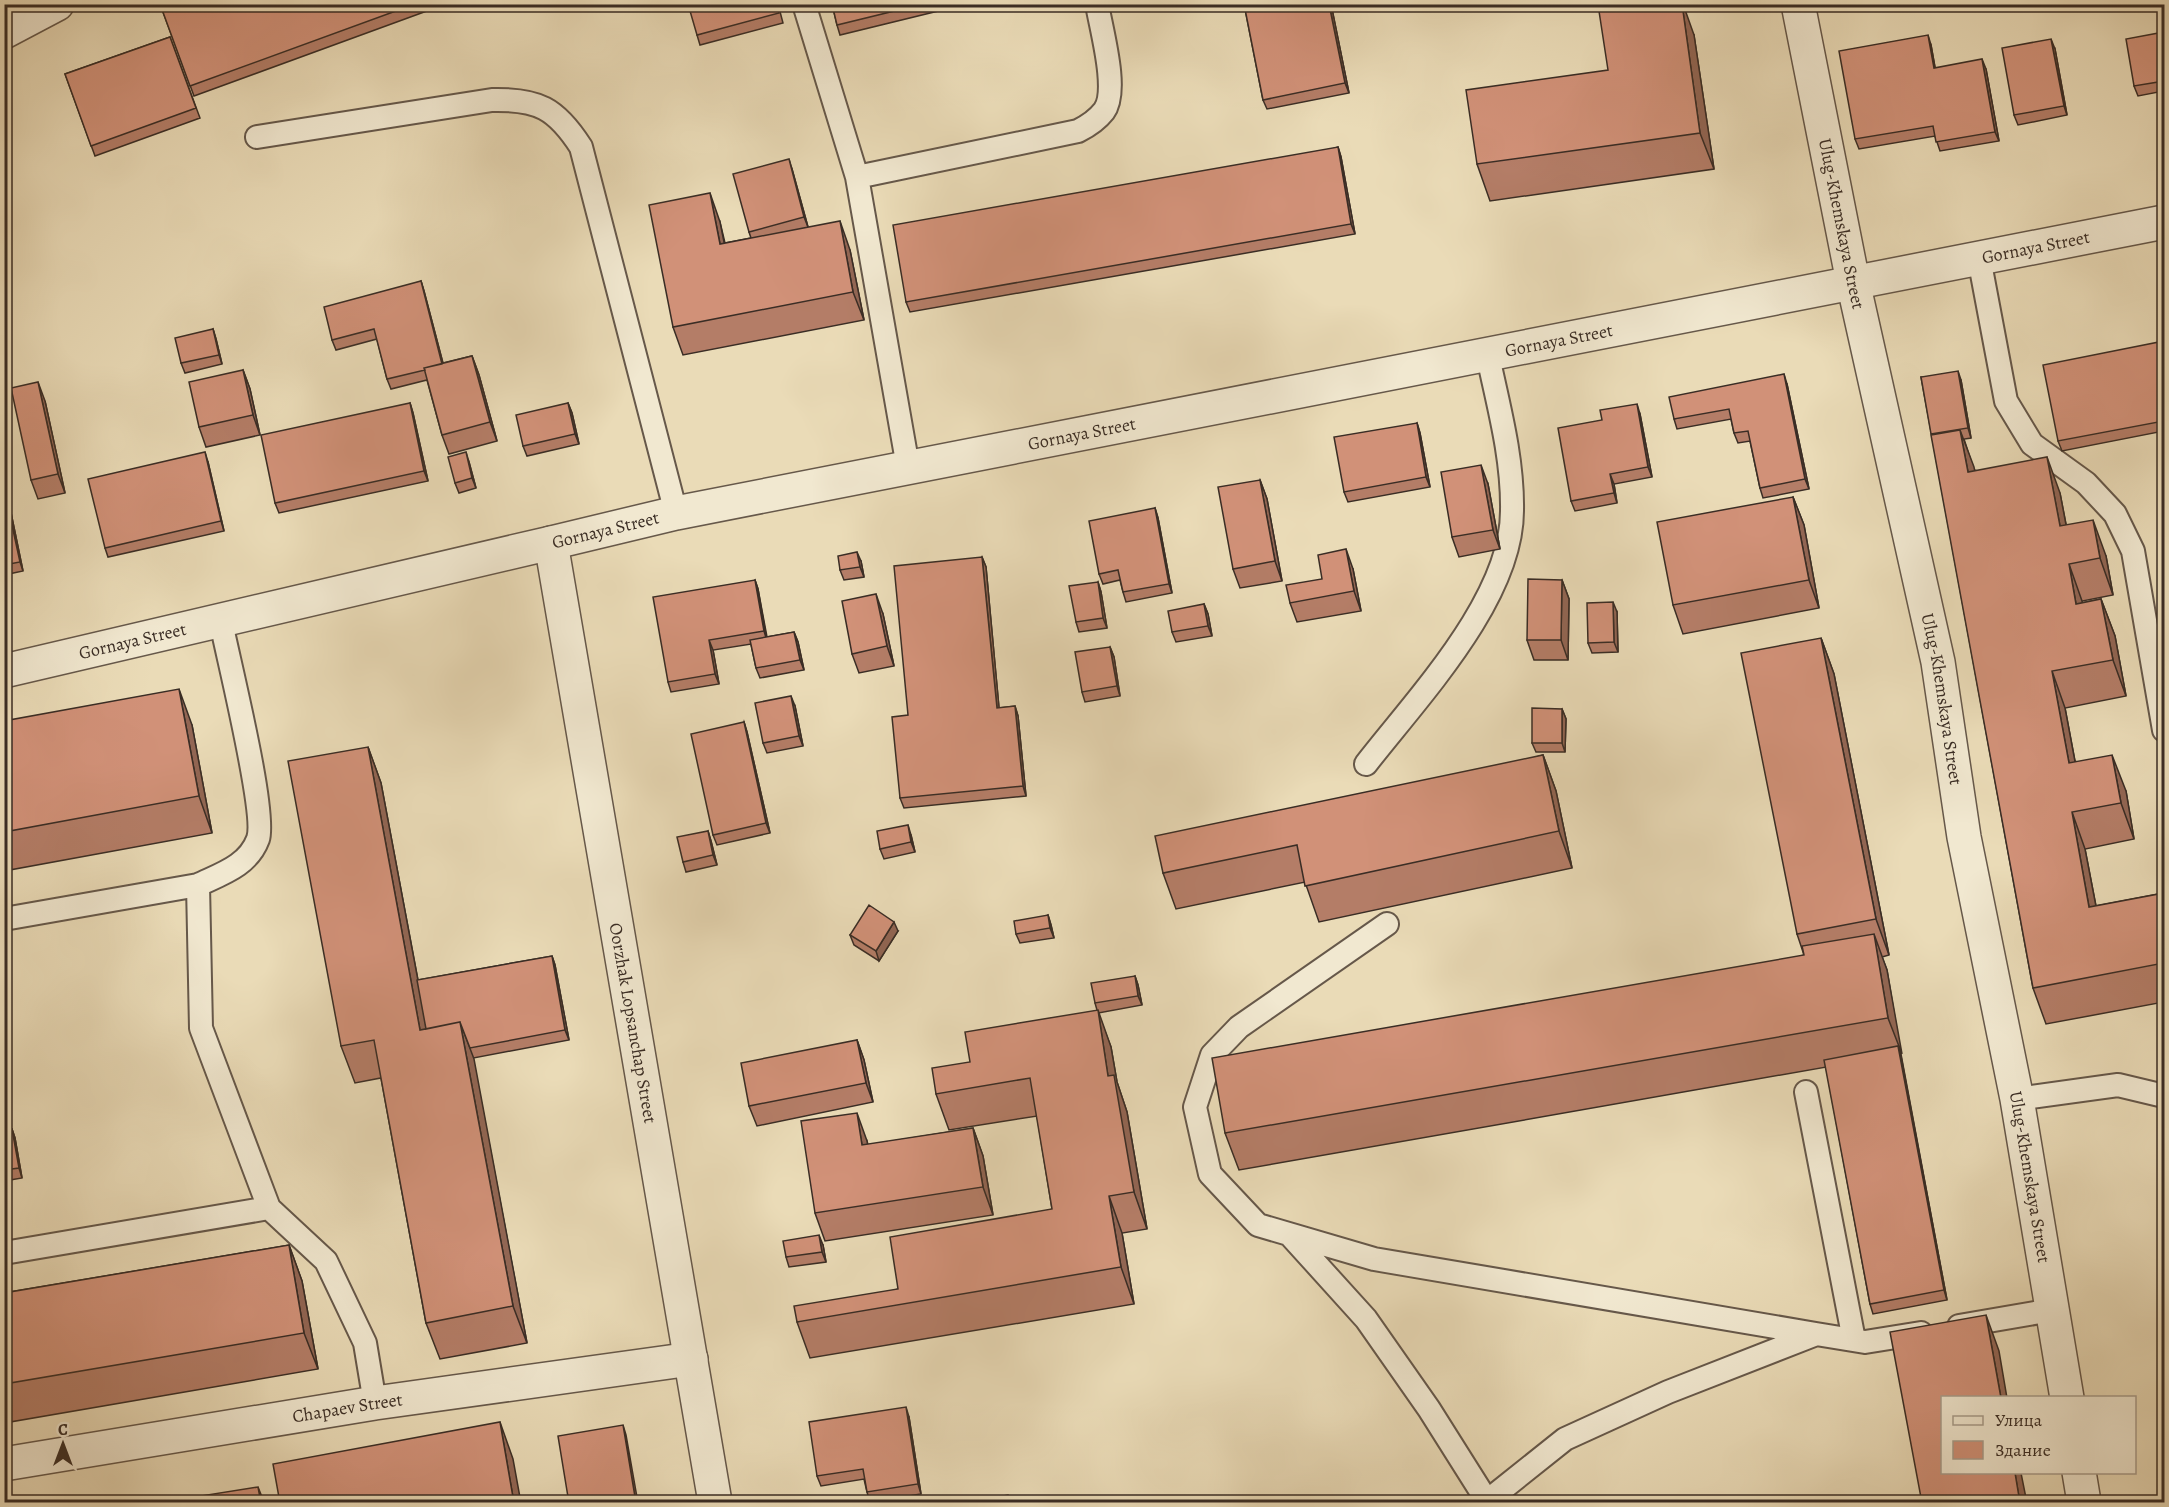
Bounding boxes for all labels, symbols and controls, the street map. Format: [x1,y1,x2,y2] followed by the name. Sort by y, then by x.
[1813,136,1871,311] street label: Ulug-Khemskaya Street
[1980,225,2092,269] street label: Gornaya Street
[1503,318,1615,363] street label: Gornaya Street
[1026,411,1138,456] street label: Gornaya Street
[549,505,662,554] street label: Gornaya Street
[1915,611,1968,787] street label: Ulug-Khemskaya Street
[76,617,189,665] street label: Gornaya Street
[604,921,662,1125] street label: Oorzhak Lopsanchap Street
[2004,1089,2056,1265] street label: Ulug-Khemskaya Street
[291,1387,404,1428] street label: Chapaev Street
[1941,1396,2136,1474] legend
[1995,1408,2043,1432] text: Улица
[33,1414,93,1474] north arrow
[58,1419,68,1441] text: С
[1995,1438,2051,1462] text: Здание

